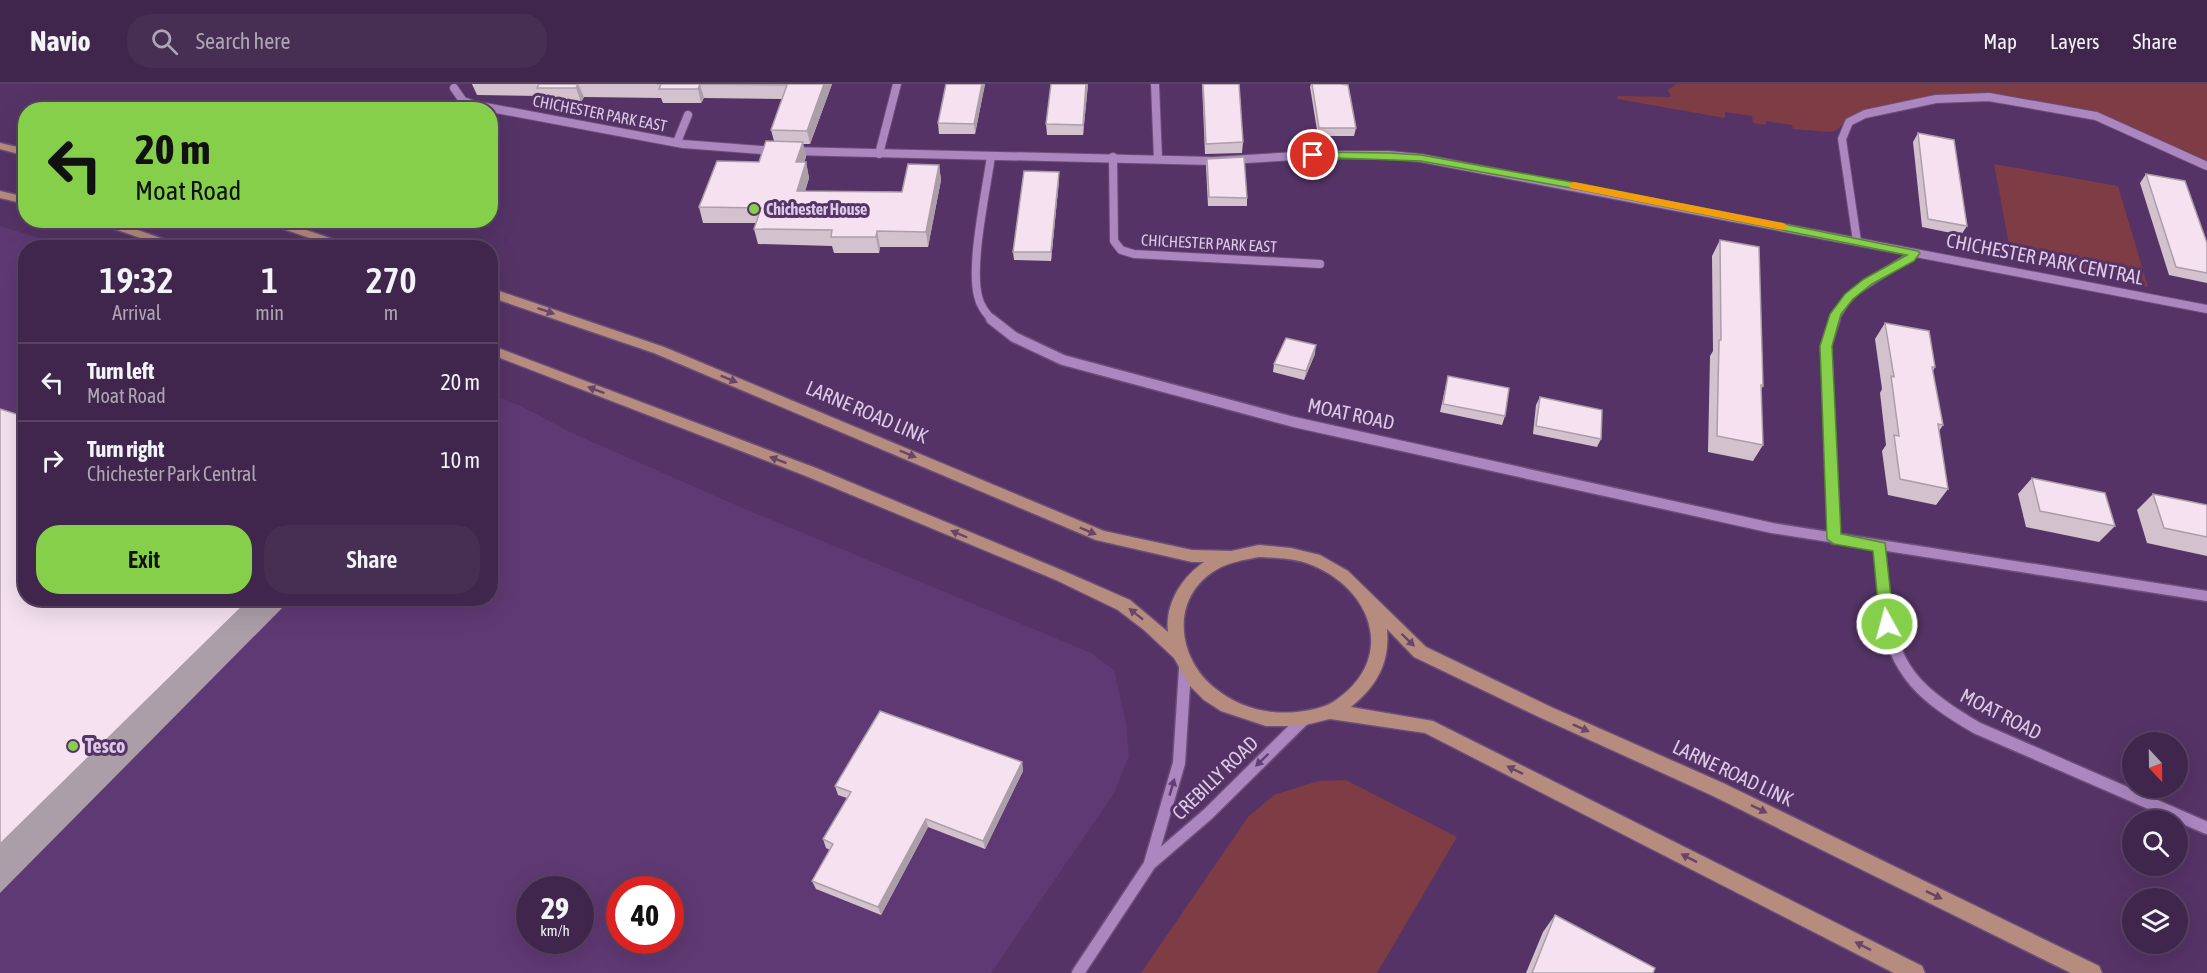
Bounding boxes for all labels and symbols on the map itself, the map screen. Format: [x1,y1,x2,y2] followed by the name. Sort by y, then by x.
[531,91,669,135] street label: CHICHESTER PARK EAST
[1287,129,1338,180] pin
[766,200,867,218] place label: Chichester House
[747,202,761,216] marker: Chichester House
[1945,228,2146,289] street label: CHICHESTER PARK CENTRAL
[1141,230,1277,256] street label: CHICHESTER PARK EAST
[537,306,555,316] one-way arrow
[720,374,738,384] one-way arrow
[803,376,932,448] street label: LARNE ROAD LINK
[587,384,605,394] one-way arrow
[1306,393,1397,434] street label: MOAT ROAD
[900,449,918,459] one-way arrow
[769,455,787,464] one-way arrow
[1079,526,1096,535] one-way arrow
[949,529,967,539] one-way arrow
[1855,592,1919,656] position arrow
[1128,608,1144,620] one-way arrow
[1401,633,1416,647] one-way arrow
[1957,683,2046,744] street label: MOAT ROAD
[1573,724,1590,733] one-way arrow
[1167,731,1262,824] street label: CREBILLY ROAD
[2122,732,2188,798] north arrow
[85,734,126,757] place label: Tesco
[1669,735,1797,811] street label: LARNE ROAD LINK
[66,739,80,753] marker: Tesco
[1256,753,1270,767] one-way arrow
[1507,765,1524,775] one-way arrow
[1168,778,1177,796] one-way arrow
[1750,805,1767,814] one-way arrow
[1681,853,1698,863] one-way arrow
[606,876,684,954] speed limit sign: 40
[1925,891,1942,900] one-way arrow
[1854,942,1872,952] one-way arrow

